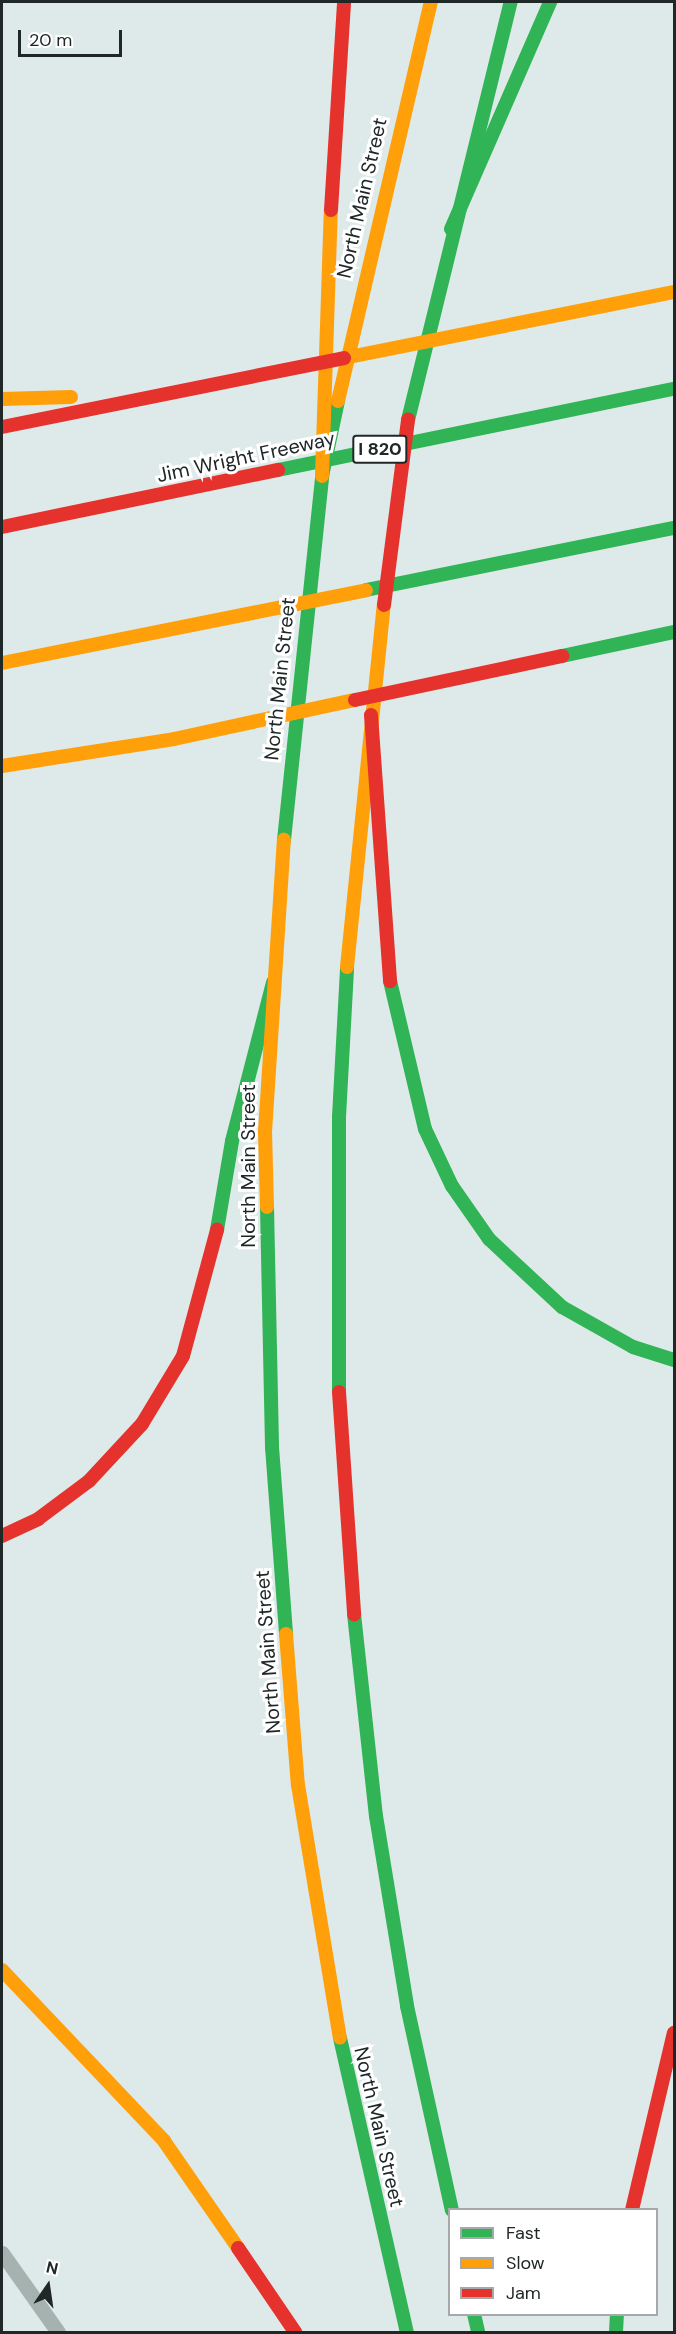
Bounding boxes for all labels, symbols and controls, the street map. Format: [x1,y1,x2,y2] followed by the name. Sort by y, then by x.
[21,18,124,56] scale bar
[29,28,72,52] text: 20 m
[332,116,392,280] street label: North Main Street
[155,426,337,488] street label: Jim Wright Freeway
[352,434,409,464] road number: I 820
[260,596,300,762] street label: North Main Street
[236,1084,260,1248] street label: North Main Street
[250,1570,286,1734] street label: North Main Street
[349,2045,409,2209] street label: North Main Street
[448,2208,658,2316] legend
[506,2221,541,2245] text: Fast
[506,2251,545,2275] text: Slow
[18,2256,78,2316] north arrow
[44,2256,60,2280] text: N
[506,2281,541,2305] text: Jam

